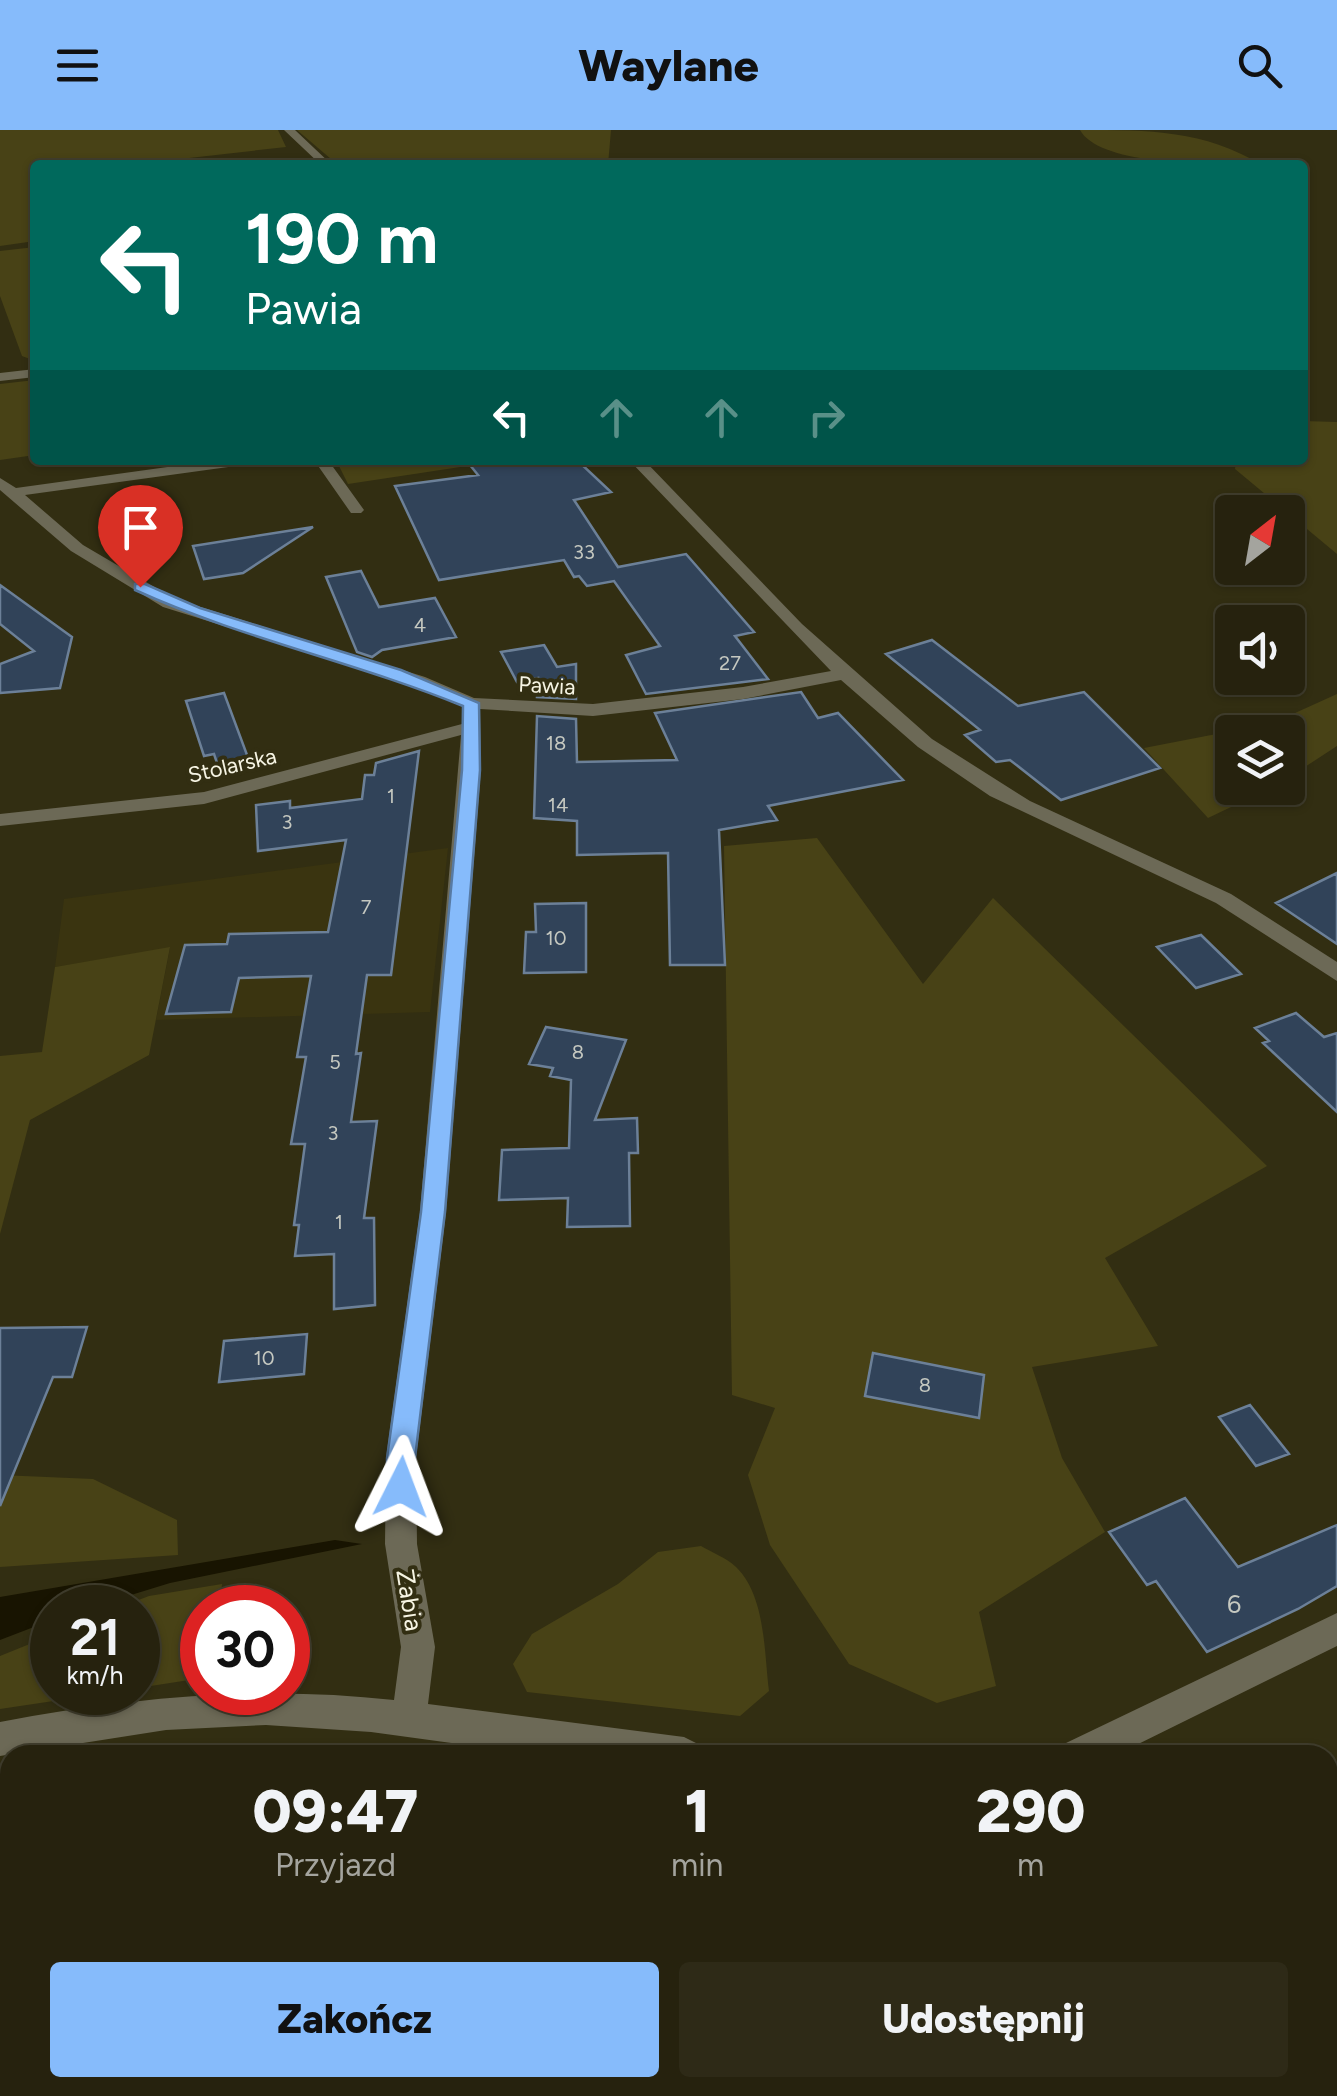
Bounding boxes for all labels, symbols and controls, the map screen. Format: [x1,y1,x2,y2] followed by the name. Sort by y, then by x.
[50,38,105,93] icon: menu
[578,38,759,92] text: Waylane
[1232,38,1287,93] icon: search
[245,196,438,281] text: 190 m
[80,200,210,330] icon: left
[245,281,362,335] text: Pawia
[484,390,539,445] icon: left
[589,390,644,445] icon: ahead
[694,390,749,445] icon: ahead
[799,390,854,445] icon: right
[98,485,183,588] pin
[1215,495,1305,585] north arrow
[1215,495,1305,805] map controls
[113,500,168,555] icon: arrive
[573,540,595,564] house number: 33
[1215,605,1305,695] button: sound
[414,613,426,637] house number: 4
[719,651,741,675] house number: 27
[518,671,576,700] street label: Pawia
[1215,715,1305,805] button: layers
[546,731,566,755] house number: 18
[185,742,279,789] street label: Stolarska
[387,784,395,808] house number: 1
[548,793,568,817] house number: 14
[282,810,292,834] house number: 3
[361,895,372,919] house number: 7
[545,926,567,950] house number: 10
[572,1040,584,1064] house number: 8
[329,1050,341,1074] house number: 5
[328,1121,338,1145] house number: 3
[335,1210,343,1234] house number: 1
[253,1346,275,1370] house number: 10
[919,1373,931,1397] house number: 8
[349,1435,453,1539] position arrow
[390,1567,430,1633] street label: Żabia
[180,1585,310,1715] speed limit sign: 30
[1227,1589,1241,1619] house number: 6
[70,1607,120,1668] text: 21
[66,1660,124,1690] text: km/h
[253,1775,418,1847] text: 09:47
[684,1775,710,1847] text: 1
[976,1775,1085,1847] text: 290
[275,1846,396,1884] text: Przyjazd
[671,1846,723,1884] text: min
[1017,1846,1044,1884] text: m
[50,1962,659,2077] button: Zakończ
[679,1962,1288,2077] button: Udostępnij

